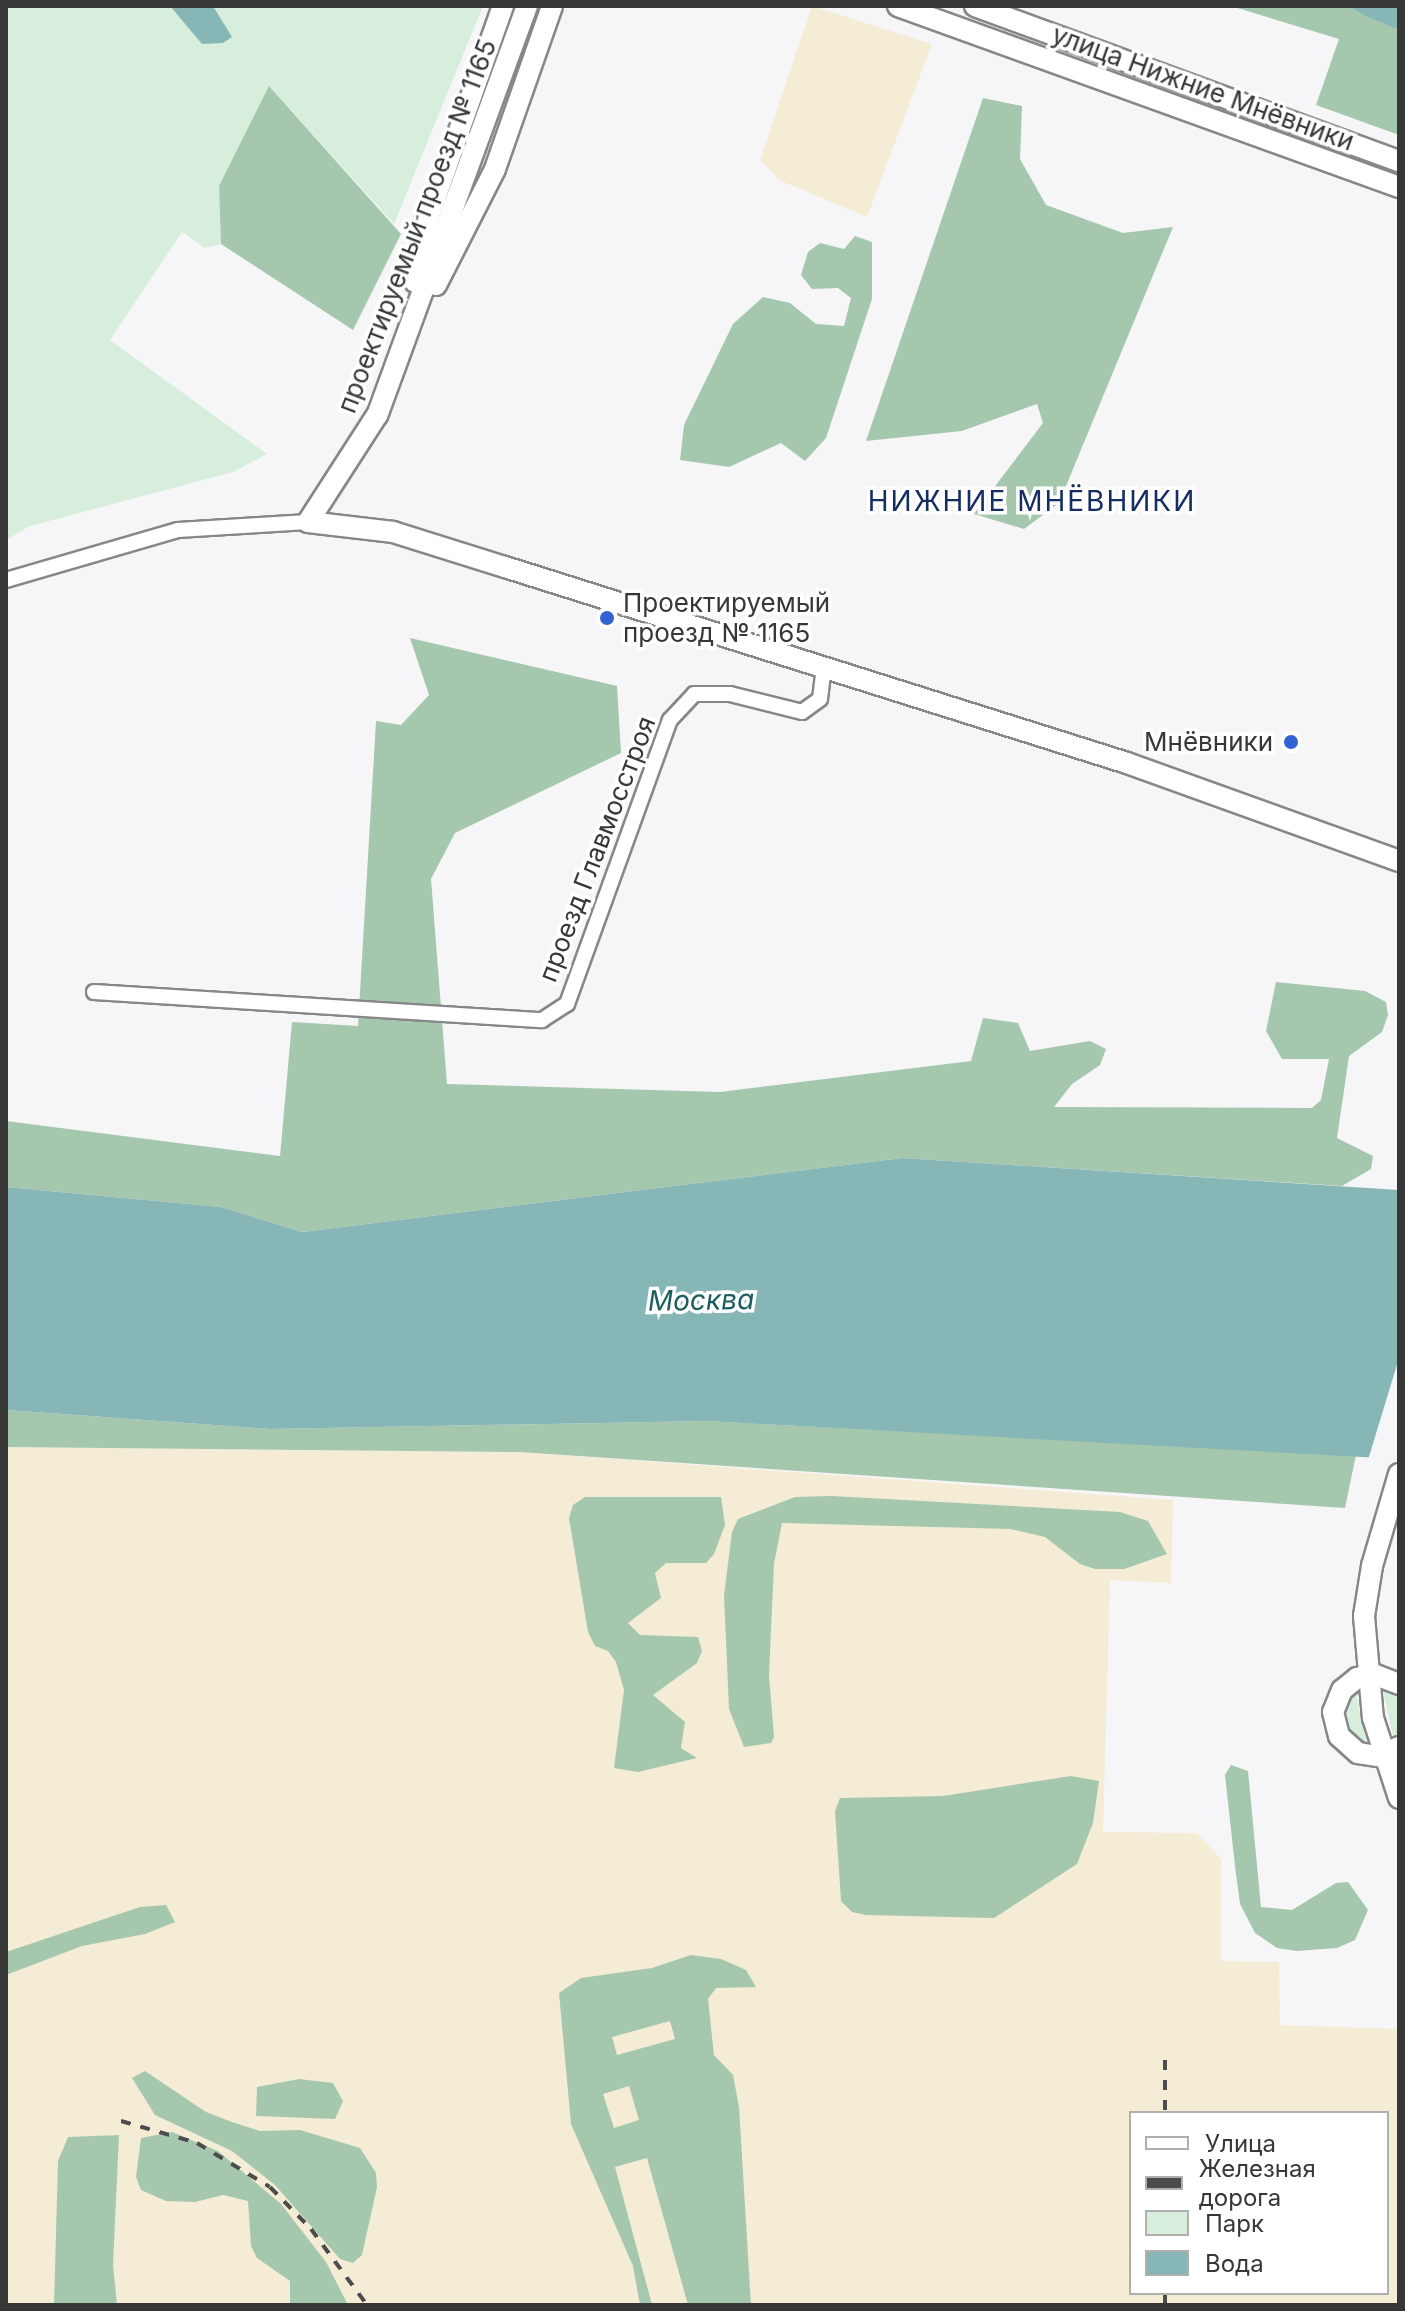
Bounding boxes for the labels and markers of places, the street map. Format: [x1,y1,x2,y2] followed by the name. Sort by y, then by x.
[623,587,830,648] place label: Проектируемый проезд № 1165
[598,609,616,627] marker: Проектируемый проезд № 1165
[1144,726,1273,758] place label: Мнёвники
[1280,731,1302,753] marker: Мнёвники

